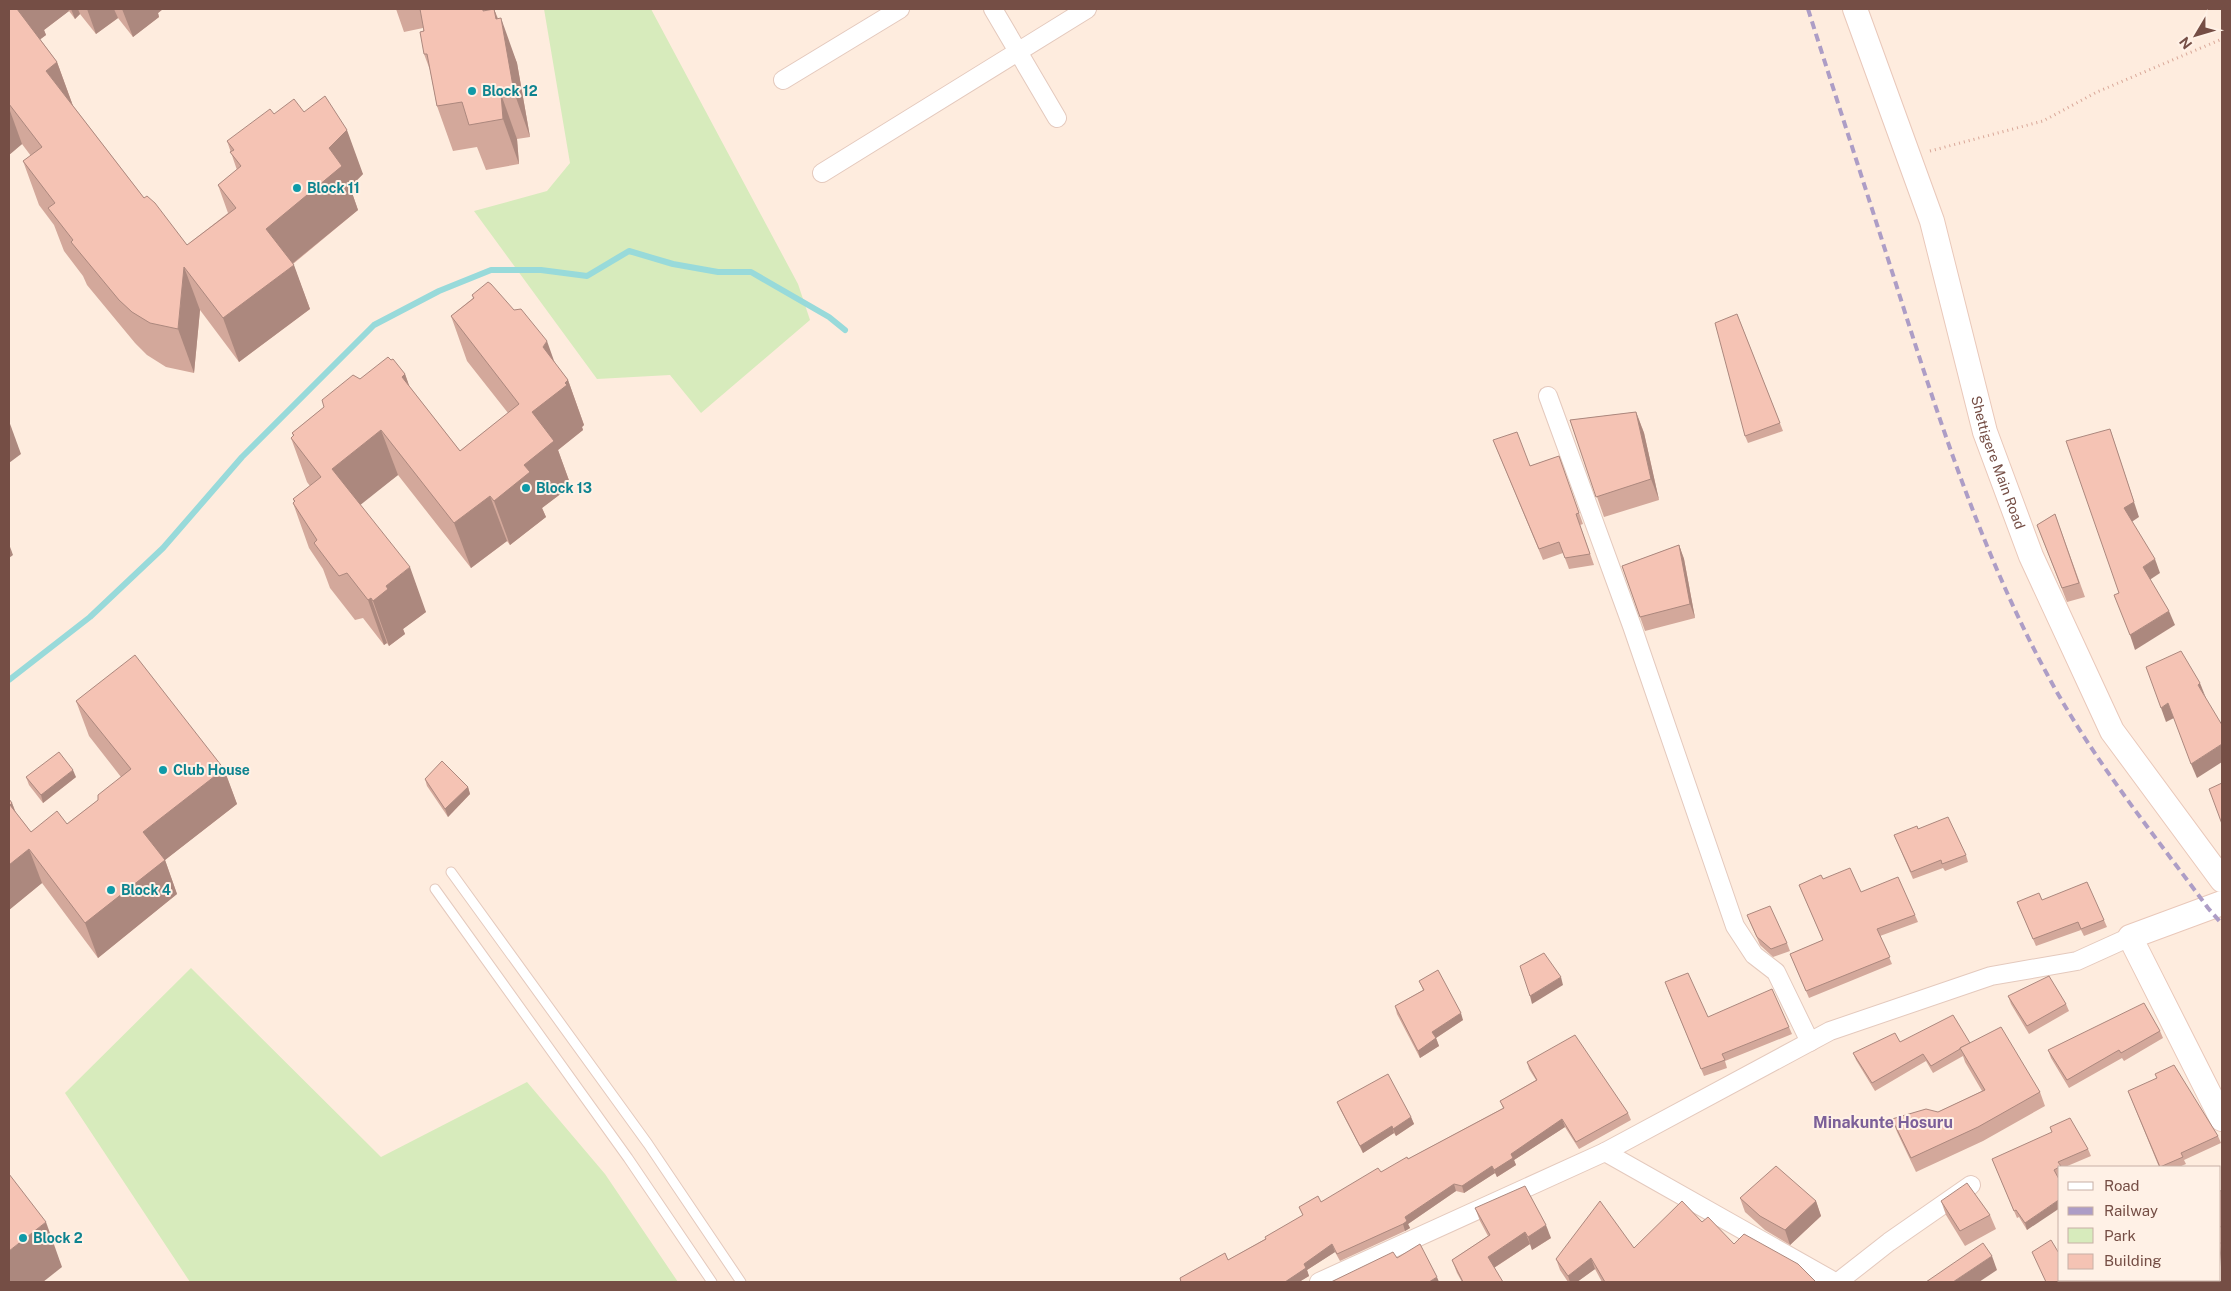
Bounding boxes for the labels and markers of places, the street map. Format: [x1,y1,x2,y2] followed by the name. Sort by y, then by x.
[482,83,538,99] place label: Block 12
[466,85,478,97] marker: Block 12
[307,180,360,196] place label: Block 11
[291,182,303,194] marker: Block 11
[536,480,592,496] place label: Block 13
[520,482,532,494] marker: Block 13
[173,762,250,778] place label: Club House
[157,764,169,776] marker: Club House
[121,882,171,898] place label: Block 4
[105,884,117,896] marker: Block 4
[33,1230,83,1246] place label: Block 2
[17,1232,29,1244] marker: Block 2

